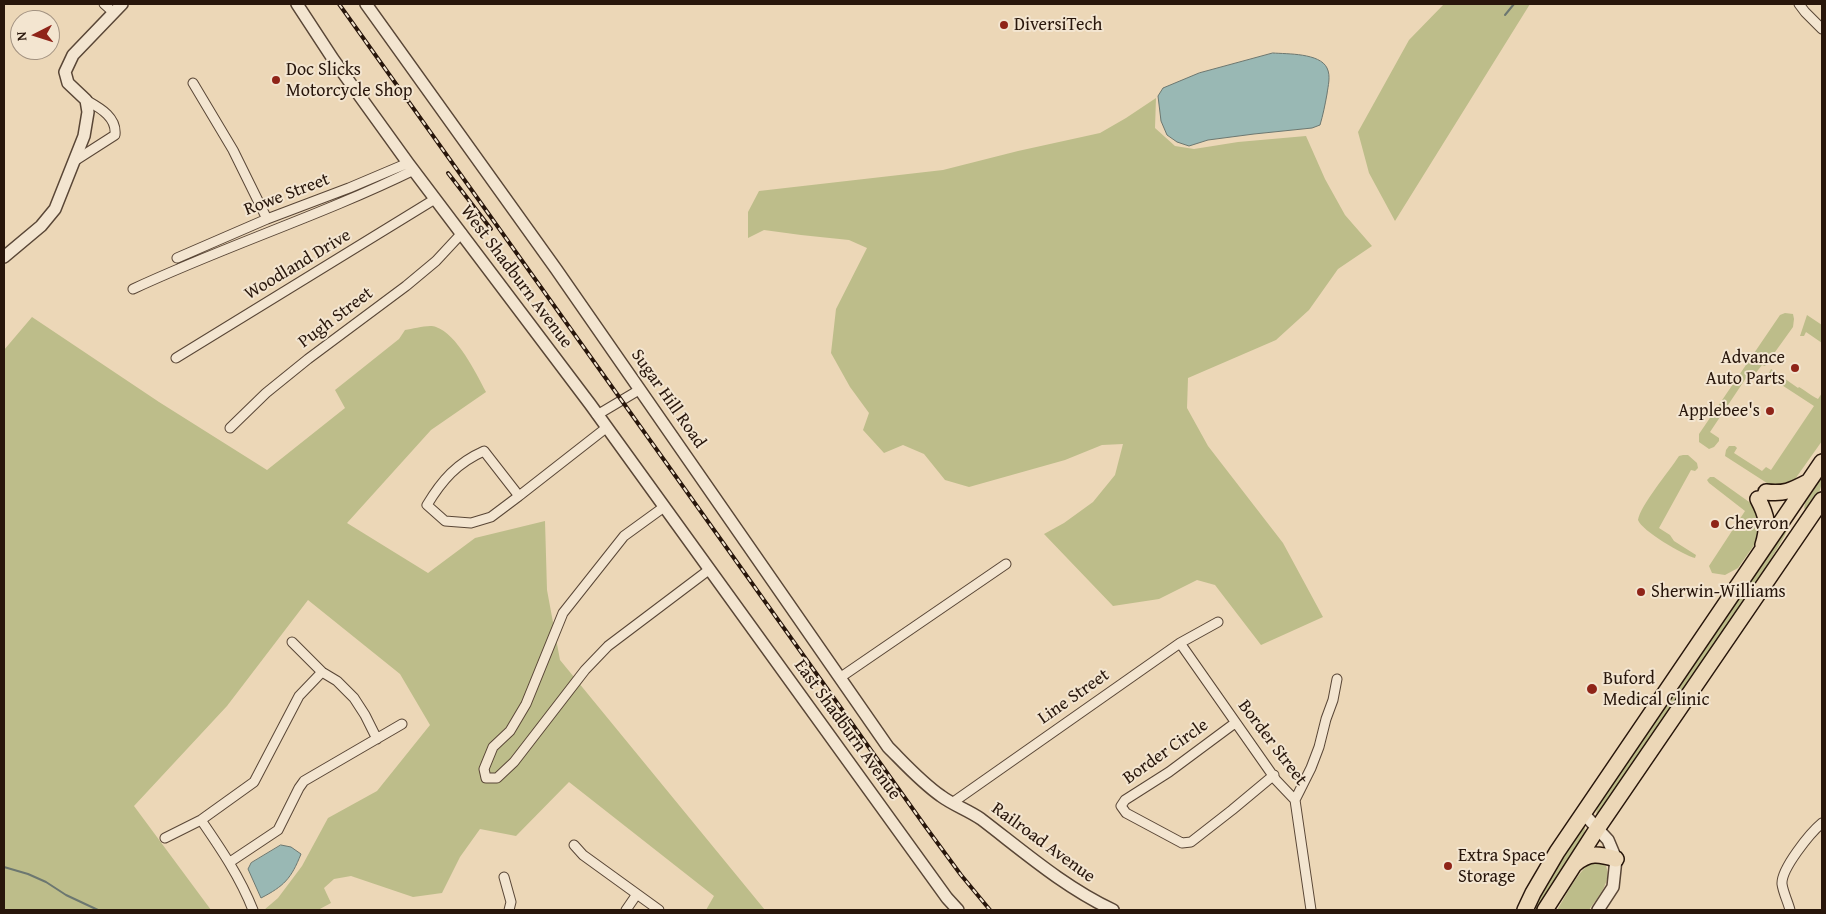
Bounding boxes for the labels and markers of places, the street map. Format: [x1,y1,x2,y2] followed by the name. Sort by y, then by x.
[1014,14,1102,36] place label: DiversiTech
[998,19,1010,31] marker: DiversiTech
[286,59,413,102] place label: Doc Slicks Motorcycle Shop
[270,74,282,86] marker: Doc Slicks Motorcycle Shop
[1706,347,1785,389] place label: Advance Auto Parts
[1789,362,1801,374] marker: Advance Auto Parts
[1678,400,1760,422] place label: Applebee's
[1764,405,1776,417] marker: Applebee's
[1725,513,1789,535] place label: Chevron
[1709,518,1721,530] marker: Chevron
[1651,581,1786,603] place label: Sherwin-Williams
[1635,586,1647,598] marker: Sherwin-Williams
[1603,668,1709,711] place label: Buford Medical Clinic
[1585,682,1599,696] marker: Buford Medical Clinic
[1458,845,1546,888] place label: Extra Space Storage
[1442,860,1454,872] marker: Extra Space Storage

